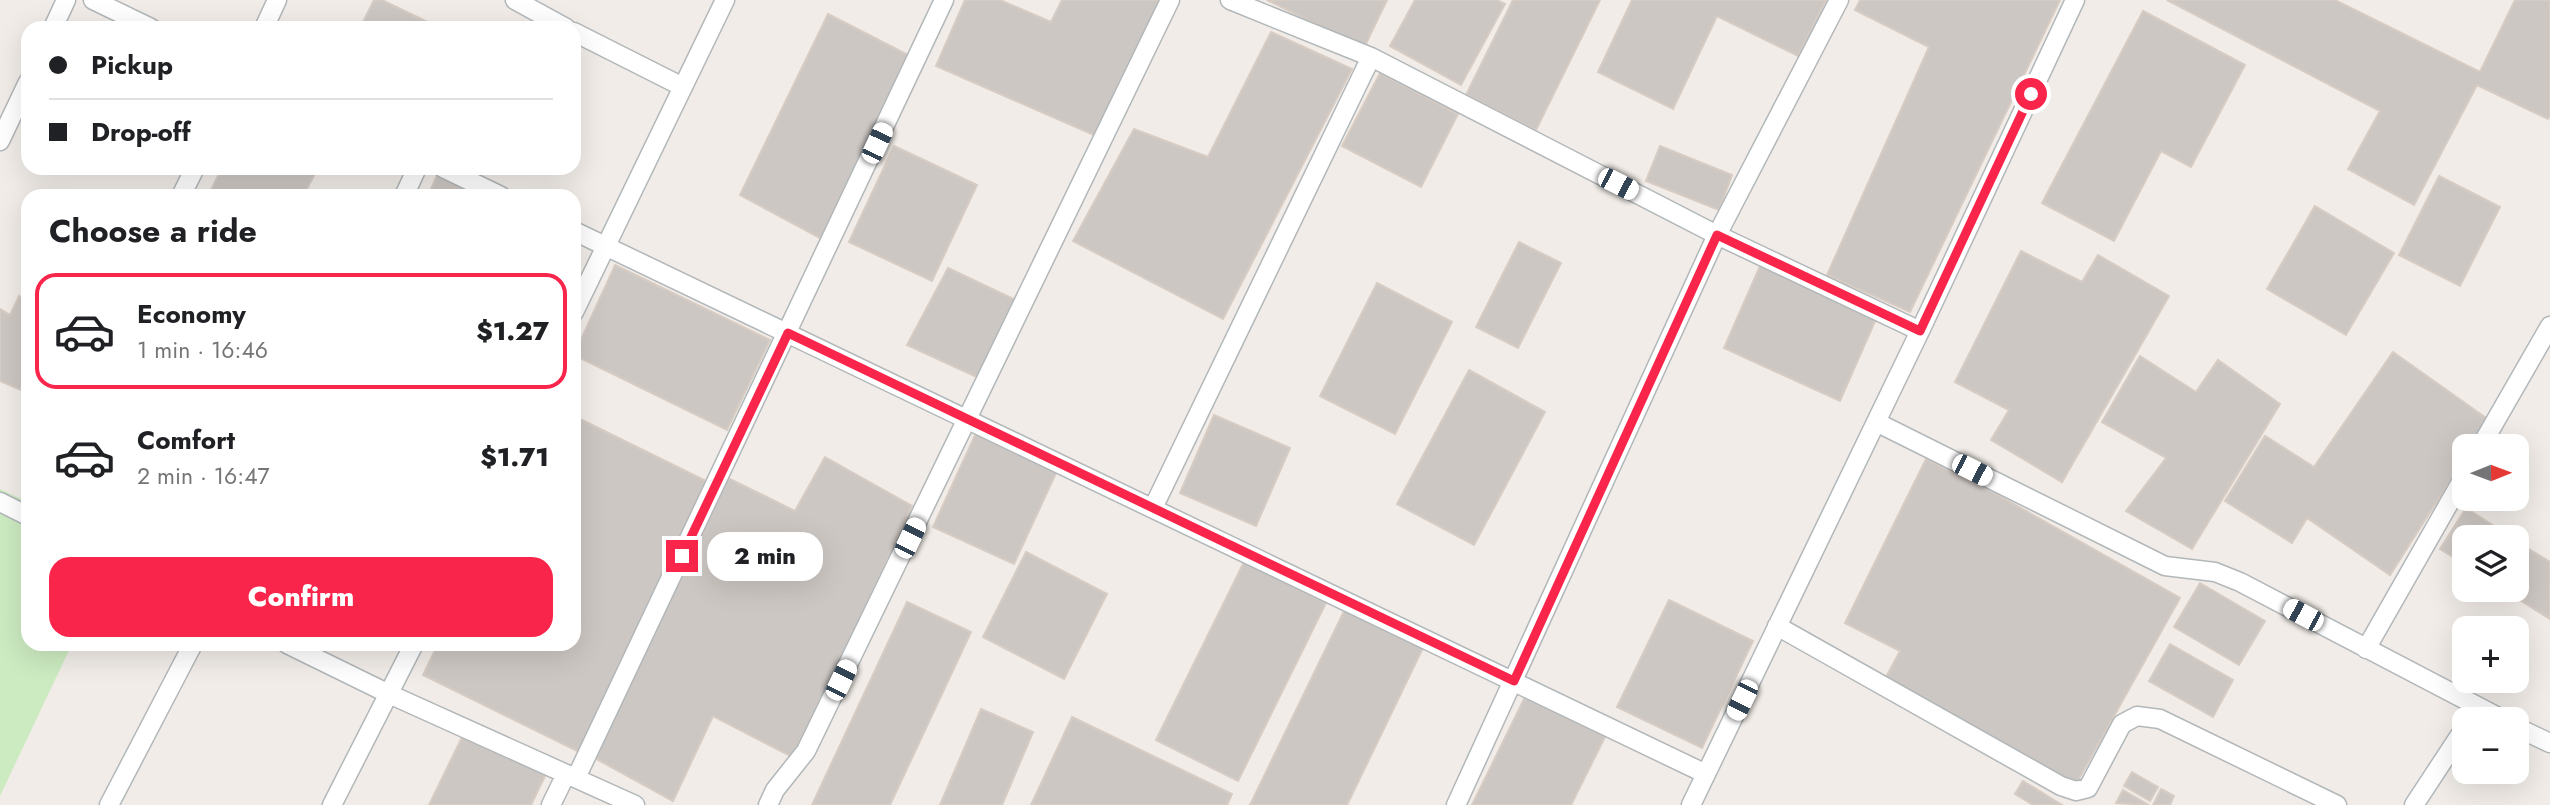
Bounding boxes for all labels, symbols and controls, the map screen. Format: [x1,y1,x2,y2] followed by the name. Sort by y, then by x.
[91,46,173,84] text: Pickup
[2015,78,2047,110] route start
[91,113,191,151] text: Drop-off
[859,120,896,166] car
[1595,165,1642,203] car
[49,208,257,254] text: Choose a ride
[137,295,246,333] text: Economy
[53,300,116,363] icon: car
[476,312,549,350] text: $1.27
[137,333,268,367] text: 1 min · 16:46
[137,421,235,459] text: Comfort
[53,426,116,489] icon: car
[2452,434,2529,511] north arrow
[2452,434,2529,784] map controls
[480,438,549,476] text: $1.71
[1949,451,1996,489] car
[137,459,270,493] text: 2 min · 16:47
[892,515,929,561] car
[2452,525,2529,602] button: layers
[706,532,822,580] callout: 2 min
[734,539,796,573] text: 2 min
[666,540,698,572] route end
[49,557,553,637] button: Confirm
[2280,596,2327,634] car
[2452,616,2529,693] button: +
[823,657,860,703] car
[1724,677,1761,723] car
[2452,707,2529,784] button: −

